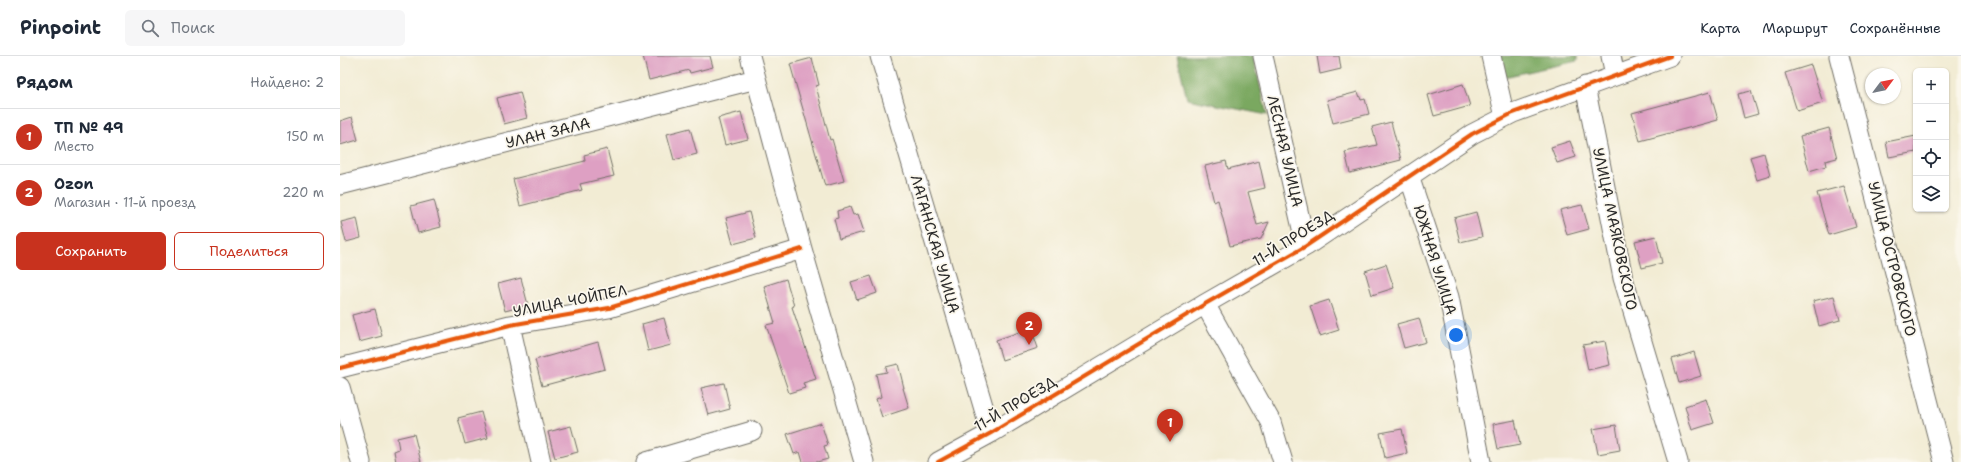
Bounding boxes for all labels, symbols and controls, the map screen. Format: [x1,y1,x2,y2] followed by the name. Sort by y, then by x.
[125,10,405,46] search box
[20,15,101,40] text: Pinpoint
[139,17,161,39] icon: search
[171,18,215,38] text: Поиск
[1700,19,1740,37] text: Карта
[1762,19,1828,37] text: Маршрут
[1850,19,1941,37] text: Сохранённые
[1865,68,1901,104] north arrow
[1913,68,1949,212] map controls
[1913,68,1949,104] button: +
[16,71,73,93] text: Рядом
[250,74,324,91] text: Найдено: 2
[1262,93,1308,209] street label: ЛЕСНАЯ УЛИЦА
[1913,104,1949,140] button: −
[504,113,592,153] street label: УЛАН ЗАЛА
[54,118,124,138] text: ТП № 49
[26,128,32,145] text: 1
[286,128,324,145] text: 150 m
[54,138,94,155] text: Место
[1913,140,1949,176] button: locate
[1588,146,1642,312] street label: УЛИЦА МАЯКОВСКОГО
[906,172,964,316] street label: ЛАГАНСКАЯ УЛИЦА
[54,174,94,194] text: Ozon
[1913,176,1949,212] button: layers
[1863,179,1921,339] street label: УЛИЦА ОСТРОВСКОГО
[24,184,34,201] text: 2
[282,184,324,201] text: 220 m
[54,194,196,211] text: Магазин · 11-й проезд
[1409,203,1461,318] street label: ЮЖНАЯ УЛИЦА
[1248,204,1338,271] street label: 11-Й ПРОЕЗД
[16,232,166,270] button: Сохранить
[174,232,324,270] button: Поделиться
[511,279,629,322] street label: УЛИЦА ЧОЙПЕЛ
[1016,312,1042,345] pin: 2
[1446,325,1466,345] your location
[970,370,1060,436] street label: 11-Й ПРОЕЗД
[1157,409,1183,442] pin: 1

